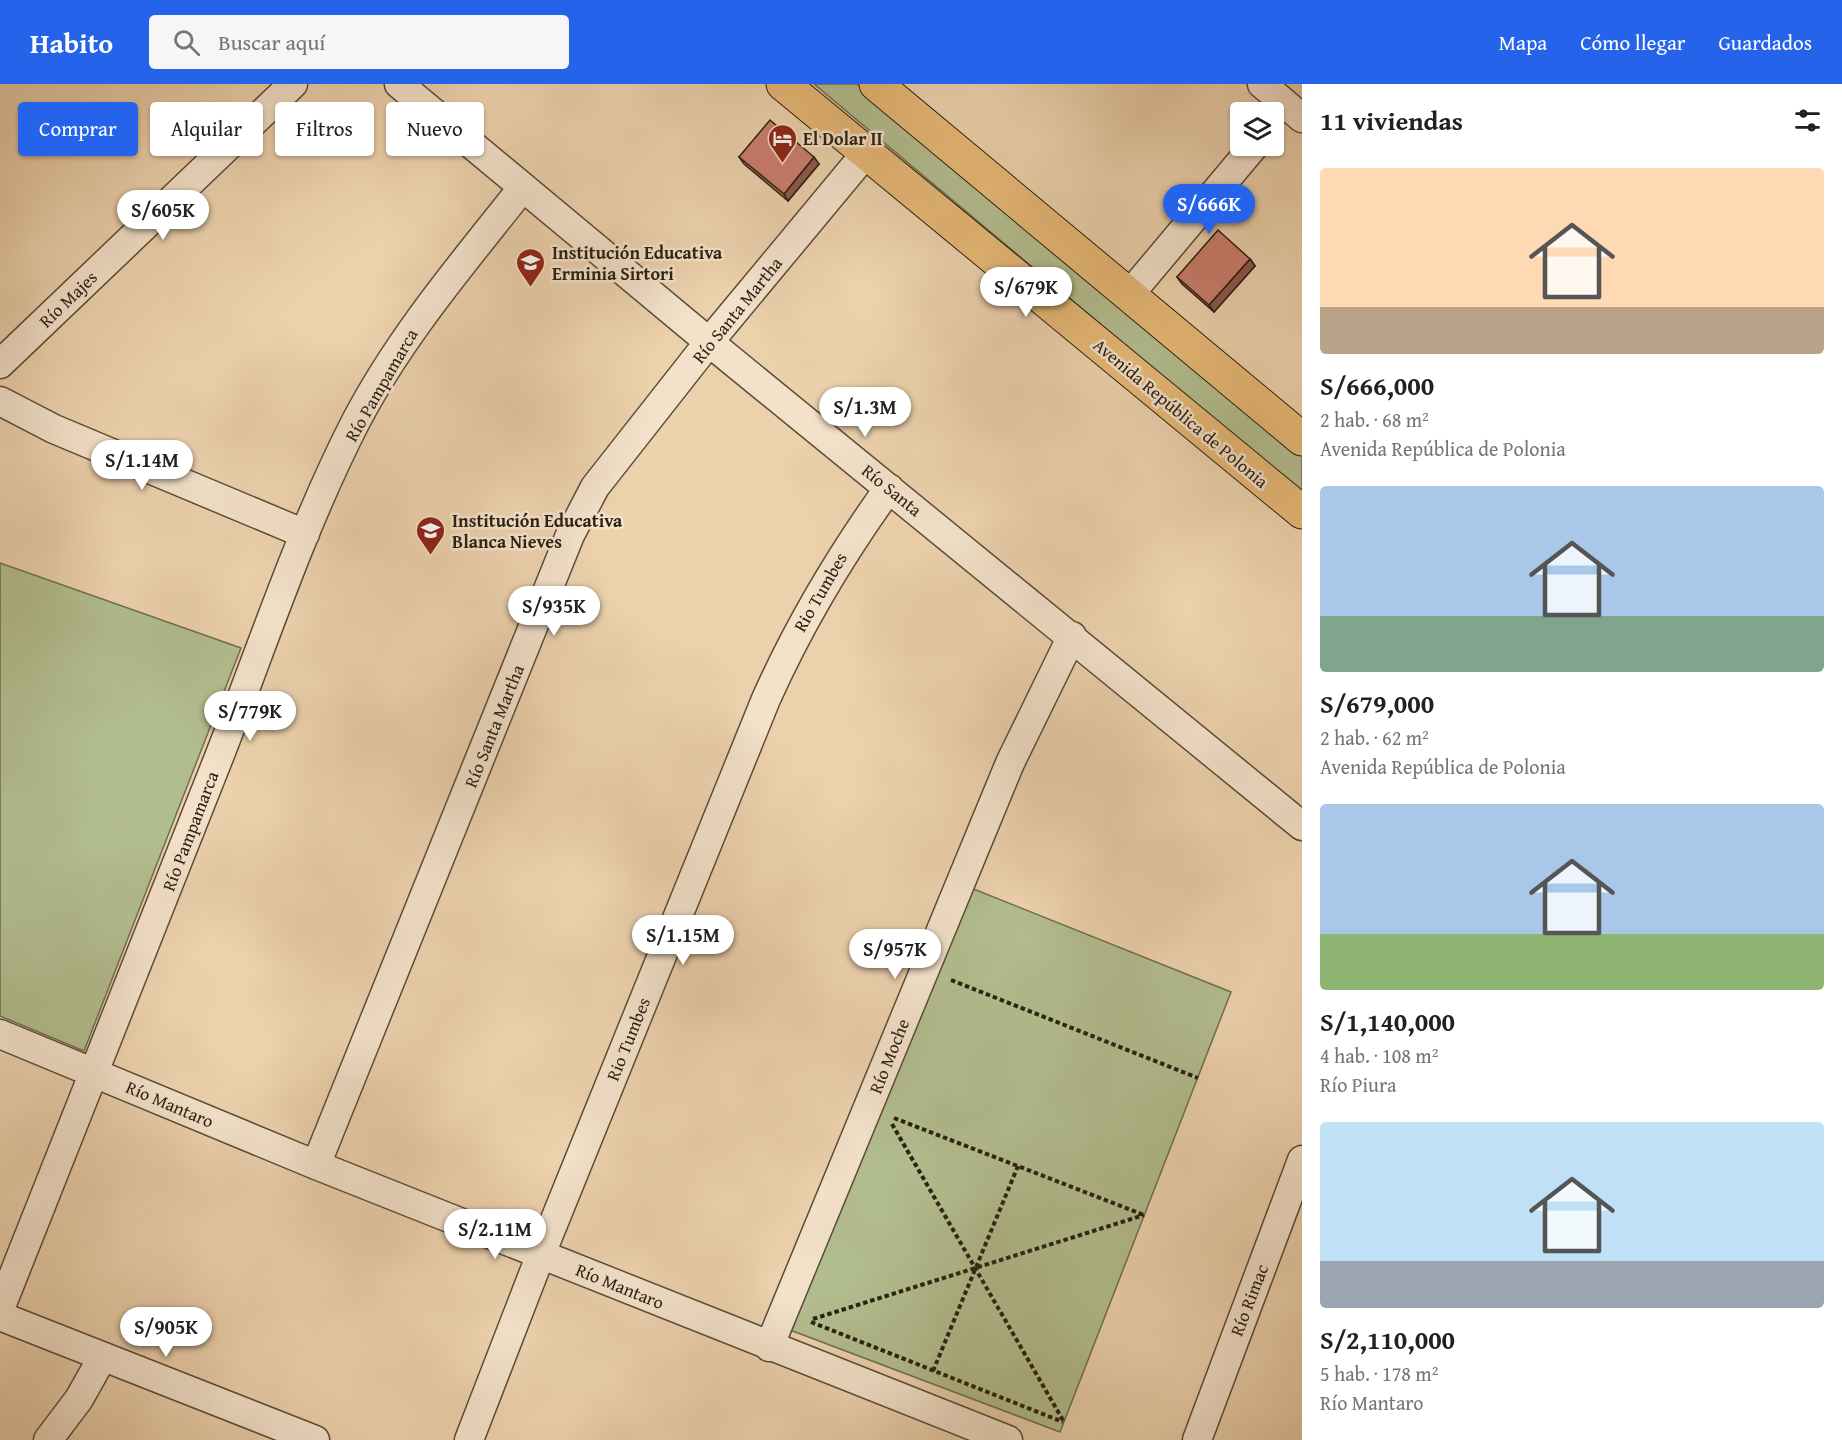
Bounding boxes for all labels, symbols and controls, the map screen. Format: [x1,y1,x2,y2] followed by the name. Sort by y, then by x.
[149,15,569,69] search box
[30,22,113,63] text: Habito
[170,26,203,59] icon: search
[218,26,325,58] text: Buscar aquí
[1499,27,1547,58] text: Mapa
[1580,27,1685,58] text: Cómo llegar
[1718,27,1812,58] text: Guardados
[1320,101,1463,140] text: 11 viviendas
[18,102,138,156] chip: Comprar
[150,102,263,156] chip: Alquilar
[275,102,374,156] chip: Filtros
[386,102,484,156] chip: Nuevo
[1230,102,1284,156] map controls
[1230,102,1284,156] button: layers
[1791,104,1824,137] icon: filters
[766,122,798,164] hotel icon: El Dolar II
[803,125,883,152] place label: El Dolar II
[1160,184,1258,235] pin: S/666K
[1177,189,1241,218] text: S/666K
[114,190,212,241] pin: S/605K
[131,195,195,224] text: S/605K
[1518,207,1626,315] icon: home
[552,239,723,287] place label: Institución Educativa Erminia Sirtori
[515,246,547,288] school or university icon: Institución Educativa Erminia Sirtori
[685,250,789,369] street label: Río Santa Martha
[33,264,103,334] street label: Río Majes
[977,267,1075,318] pin: S/679K
[994,272,1058,301] text: S/679K
[338,323,425,447] street label: Río Pampamarca
[1088,332,1275,495] street label: Avenida República de Polonia
[1320,366,1434,405] text: S/666,000
[816,387,914,438] pin: S/1.3M
[833,392,897,421] text: S/1.3M
[1320,405,1429,434] text: 2 hab. · 68 m²
[1320,434,1566,463] text: Avenida República de Polonia
[87,440,197,491] pin: S/1.14M
[105,445,179,474] text: S/1.14M
[856,457,928,523] street label: Río Santa
[452,507,623,555] place label: Institución Educativa Blanca Nieves
[415,514,447,556] school or university icon: Institución Educativa Blanca Nieves
[1518,525,1626,633] icon: home
[786,547,854,637] street label: Rio Tumbes
[505,586,603,637] pin: S/935K
[522,591,586,620] text: S/935K
[457,660,531,792] street label: Río Santa Martha
[1320,684,1434,723] text: S/679,000
[201,691,299,742] pin: S/779K
[218,696,282,725] text: S/779K
[1320,723,1429,752] text: 2 hab. · 62 m²
[1320,752,1566,781] text: Avenida República de Polonia
[155,767,225,895] street label: Río Pampamarca
[1518,843,1626,951] icon: home
[628,915,738,966] pin: S/1.15M
[646,920,720,949] text: S/1.15M
[846,929,944,980] pin: S/957K
[863,934,927,963] text: S/957K
[599,993,657,1085] street label: Rio Tumbes
[1320,1002,1455,1041] text: S/1,140,000
[862,1014,916,1098] street label: Río Moche
[1320,1041,1438,1070] text: 4 hab. · 108 m²
[1320,1070,1396,1099] text: Río Piura
[122,1073,218,1135] street label: Río Mantaro
[1518,1161,1626,1269] icon: home
[440,1209,550,1260] pin: S/2.11M
[458,1214,532,1243] text: S/2.11M
[572,1256,668,1316] street label: Río Mantaro
[1223,1260,1275,1340] street label: Río Rimac
[117,1307,215,1358] pin: S/905K
[134,1312,198,1341] text: S/905K
[1320,1320,1455,1359] text: S/2,110,000
[1320,1359,1438,1388] text: 5 hab. · 178 m²
[1320,1388,1423,1417] text: Río Mantaro

